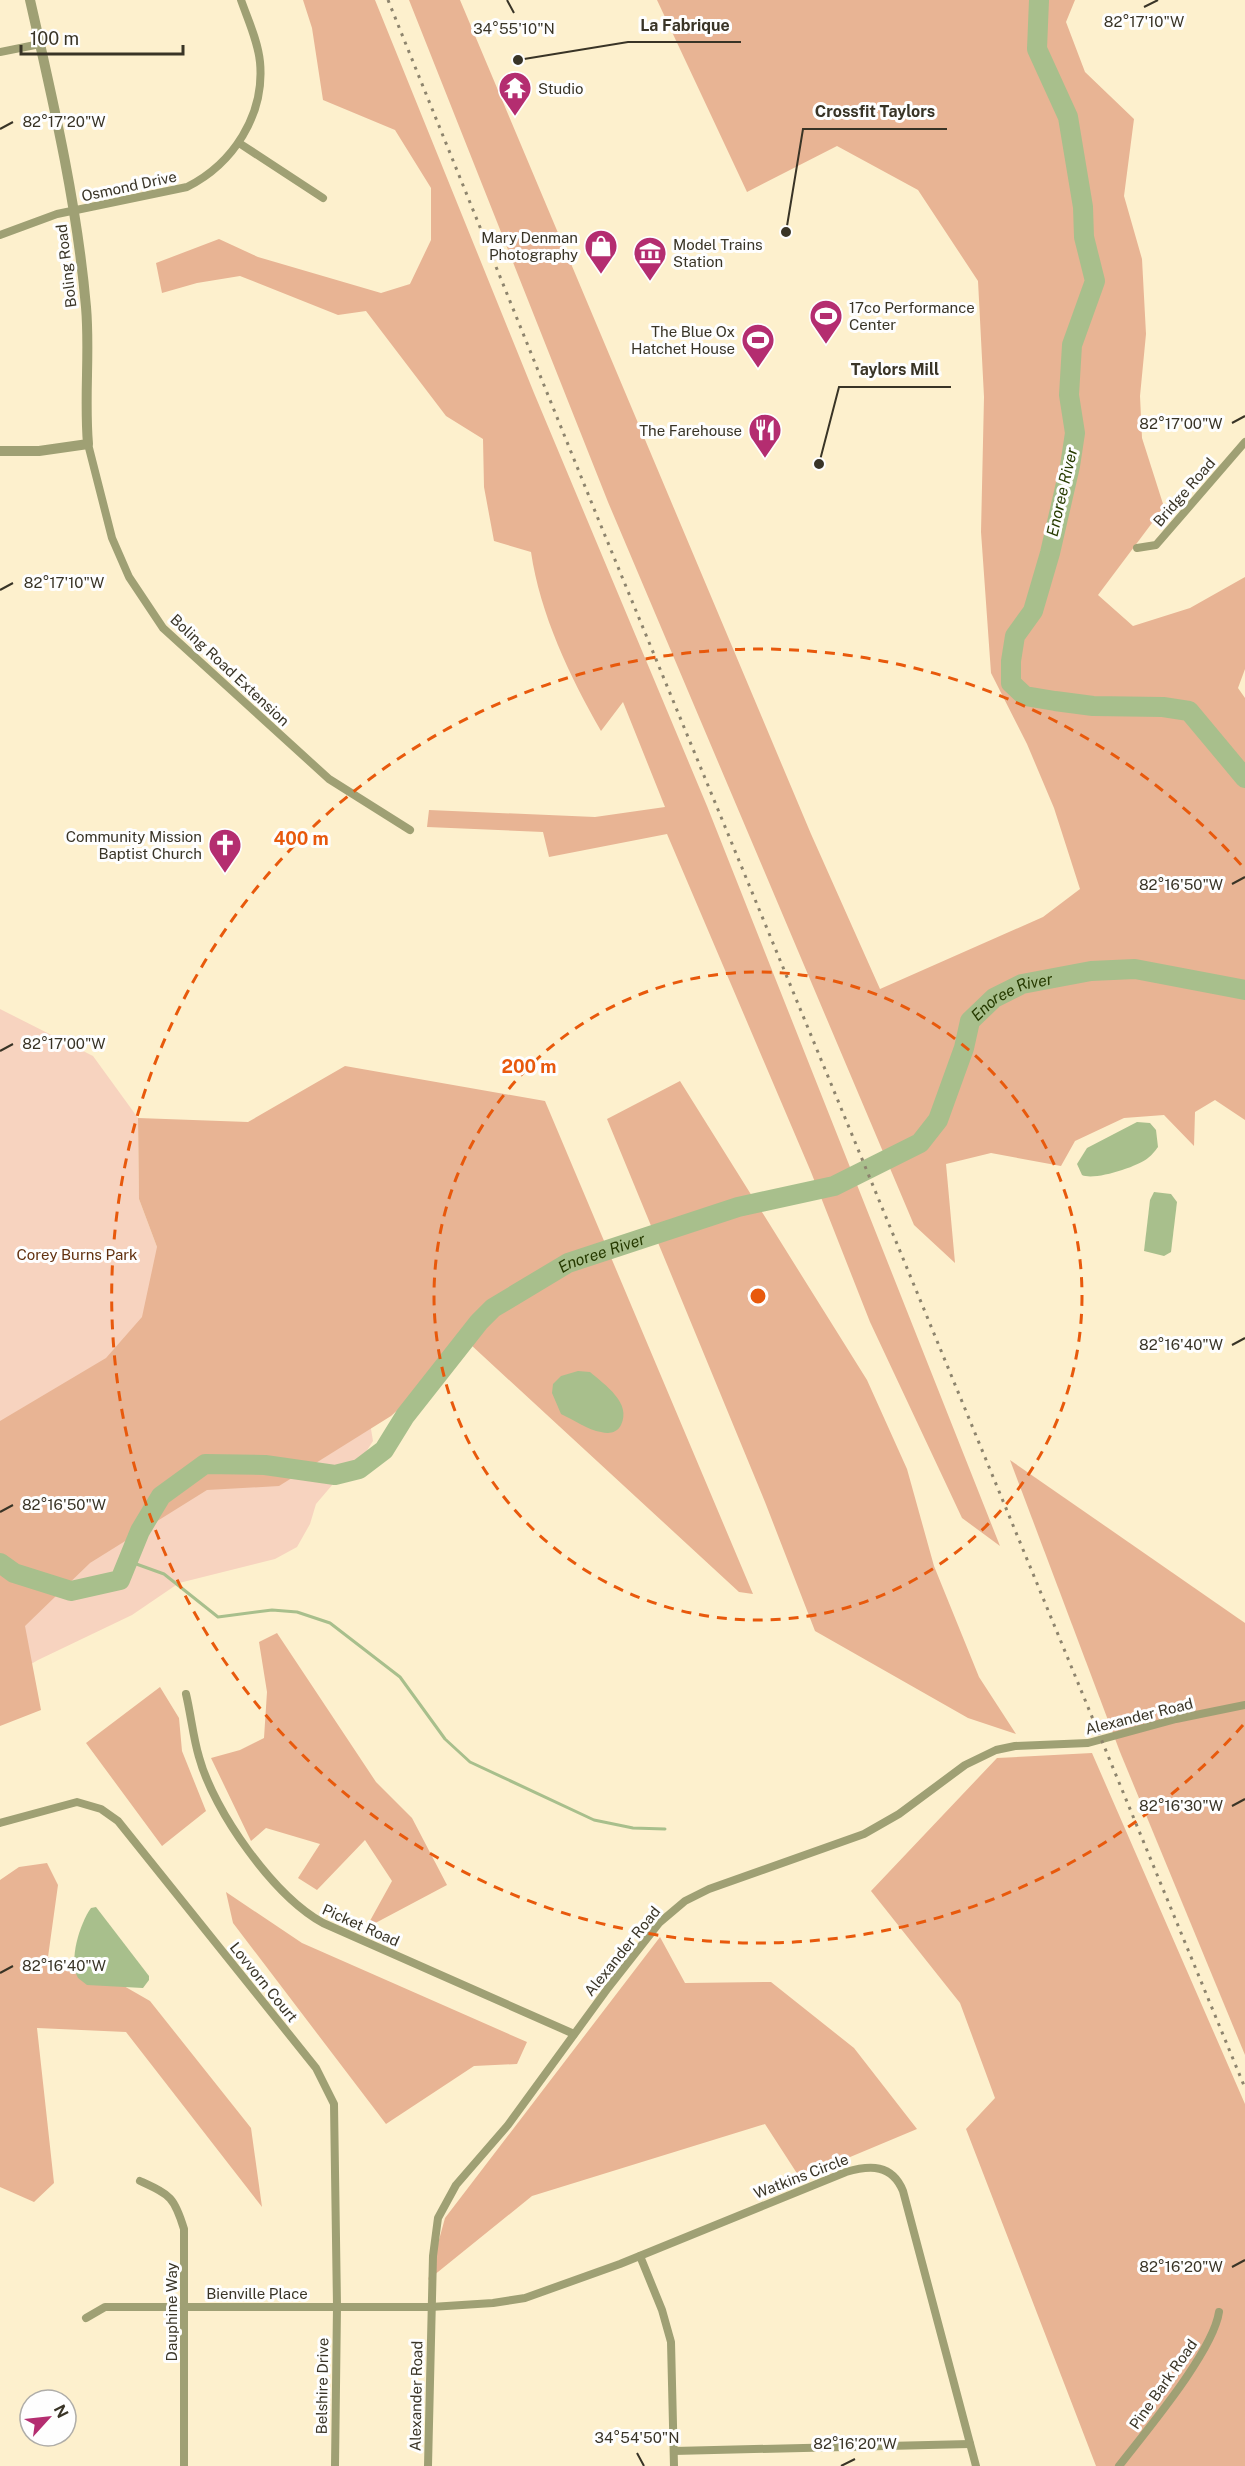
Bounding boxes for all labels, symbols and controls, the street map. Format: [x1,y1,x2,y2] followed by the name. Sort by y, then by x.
[628,8,741,42] callout: La Fabrique
[1104,13,1184,30] text: 82°17'10"W
[640,16,730,35] text: La Fabrique
[21,18,183,56] scale bar
[473,20,555,37] text: 34°55'10"N
[30,28,79,49] text: 100 m
[497,70,533,117] temple icon: Studio
[538,80,583,97] place label: Studio
[803,95,947,129] callout: Crossfit Taylors
[815,102,935,121] text: Crossfit Taylors
[22,113,106,130] text: 82°17'20"W
[80,168,178,204] street label: Osmond Drive
[52,223,80,309] street label: Boling Road
[583,228,619,275] shop icon: Mary Denman Photography
[481,229,578,263] place label: Mary Denman Photography
[632,235,668,282] museum icon: Model Trains Station
[673,236,763,270] place label: Model Trains Station
[808,298,844,345] sports icon: 17co Performance Center
[849,299,975,333] place label: 17co Performance Center
[740,322,776,369] sports icon: The Blue Ox Hatchet House
[631,323,735,357] place label: The Blue Ox Hatchet House
[839,353,951,387] callout: Taylors Mill
[851,360,939,379] text: Taylors Mill
[747,412,783,459] restaurant icon: The Farehouse
[1139,415,1223,432] text: 82°17'00"W
[639,422,742,439] place label: The Farehouse
[1043,445,1082,538] water label: Enoree River
[1150,454,1218,530] street label: Bridge Road
[24,574,104,591] text: 82°17'10"W
[167,611,293,729] street label: Boling Road Extension
[207,827,243,874] church icon: Community Mission Baptist Church
[66,828,202,862] place label: Community Mission Baptist Church
[273,828,329,849] text: 400 m
[1139,876,1223,893] text: 82°16'50"W
[967,969,1055,1025] water label: Enoree River
[22,1035,106,1052] text: 82°17'00"W
[502,1056,556,1077] text: 200 m
[554,1229,648,1277] water label: Enoree River
[16,1246,138,1263] park label: Corey Burns Park
[748,1286,768,1306] centre of rings
[1139,1336,1223,1353] text: 82°16'40"W
[22,1496,106,1513] text: 82°16'50"W
[1083,1694,1195,1738] street label: Alexander Road
[1139,1797,1223,1814] text: 82°16'30"W
[320,1900,402,1950] street label: Picket Road
[581,1903,663,1999] street label: Alexander Road
[227,1939,301,2025] street label: Lovvorn Court
[22,1957,106,1974] text: 82°16'40"W
[751,2150,851,2202] street label: Watkins Circle
[1139,2258,1223,2275] text: 82°16'20"W
[163,2263,180,2361] street label: Dauphine Way
[206,2285,308,2302] street label: Bienville Place
[1126,2336,1200,2432] street label: Pine Bark Road
[313,2338,331,2434] street label: Belshire Drive
[407,2341,425,2451] street label: Alexander Road
[18,2388,78,2448] north arrow
[50,2402,72,2421] text: N
[594,2429,680,2446] text: 34°54'50"N
[813,2435,897,2452] text: 82°16'20"W

